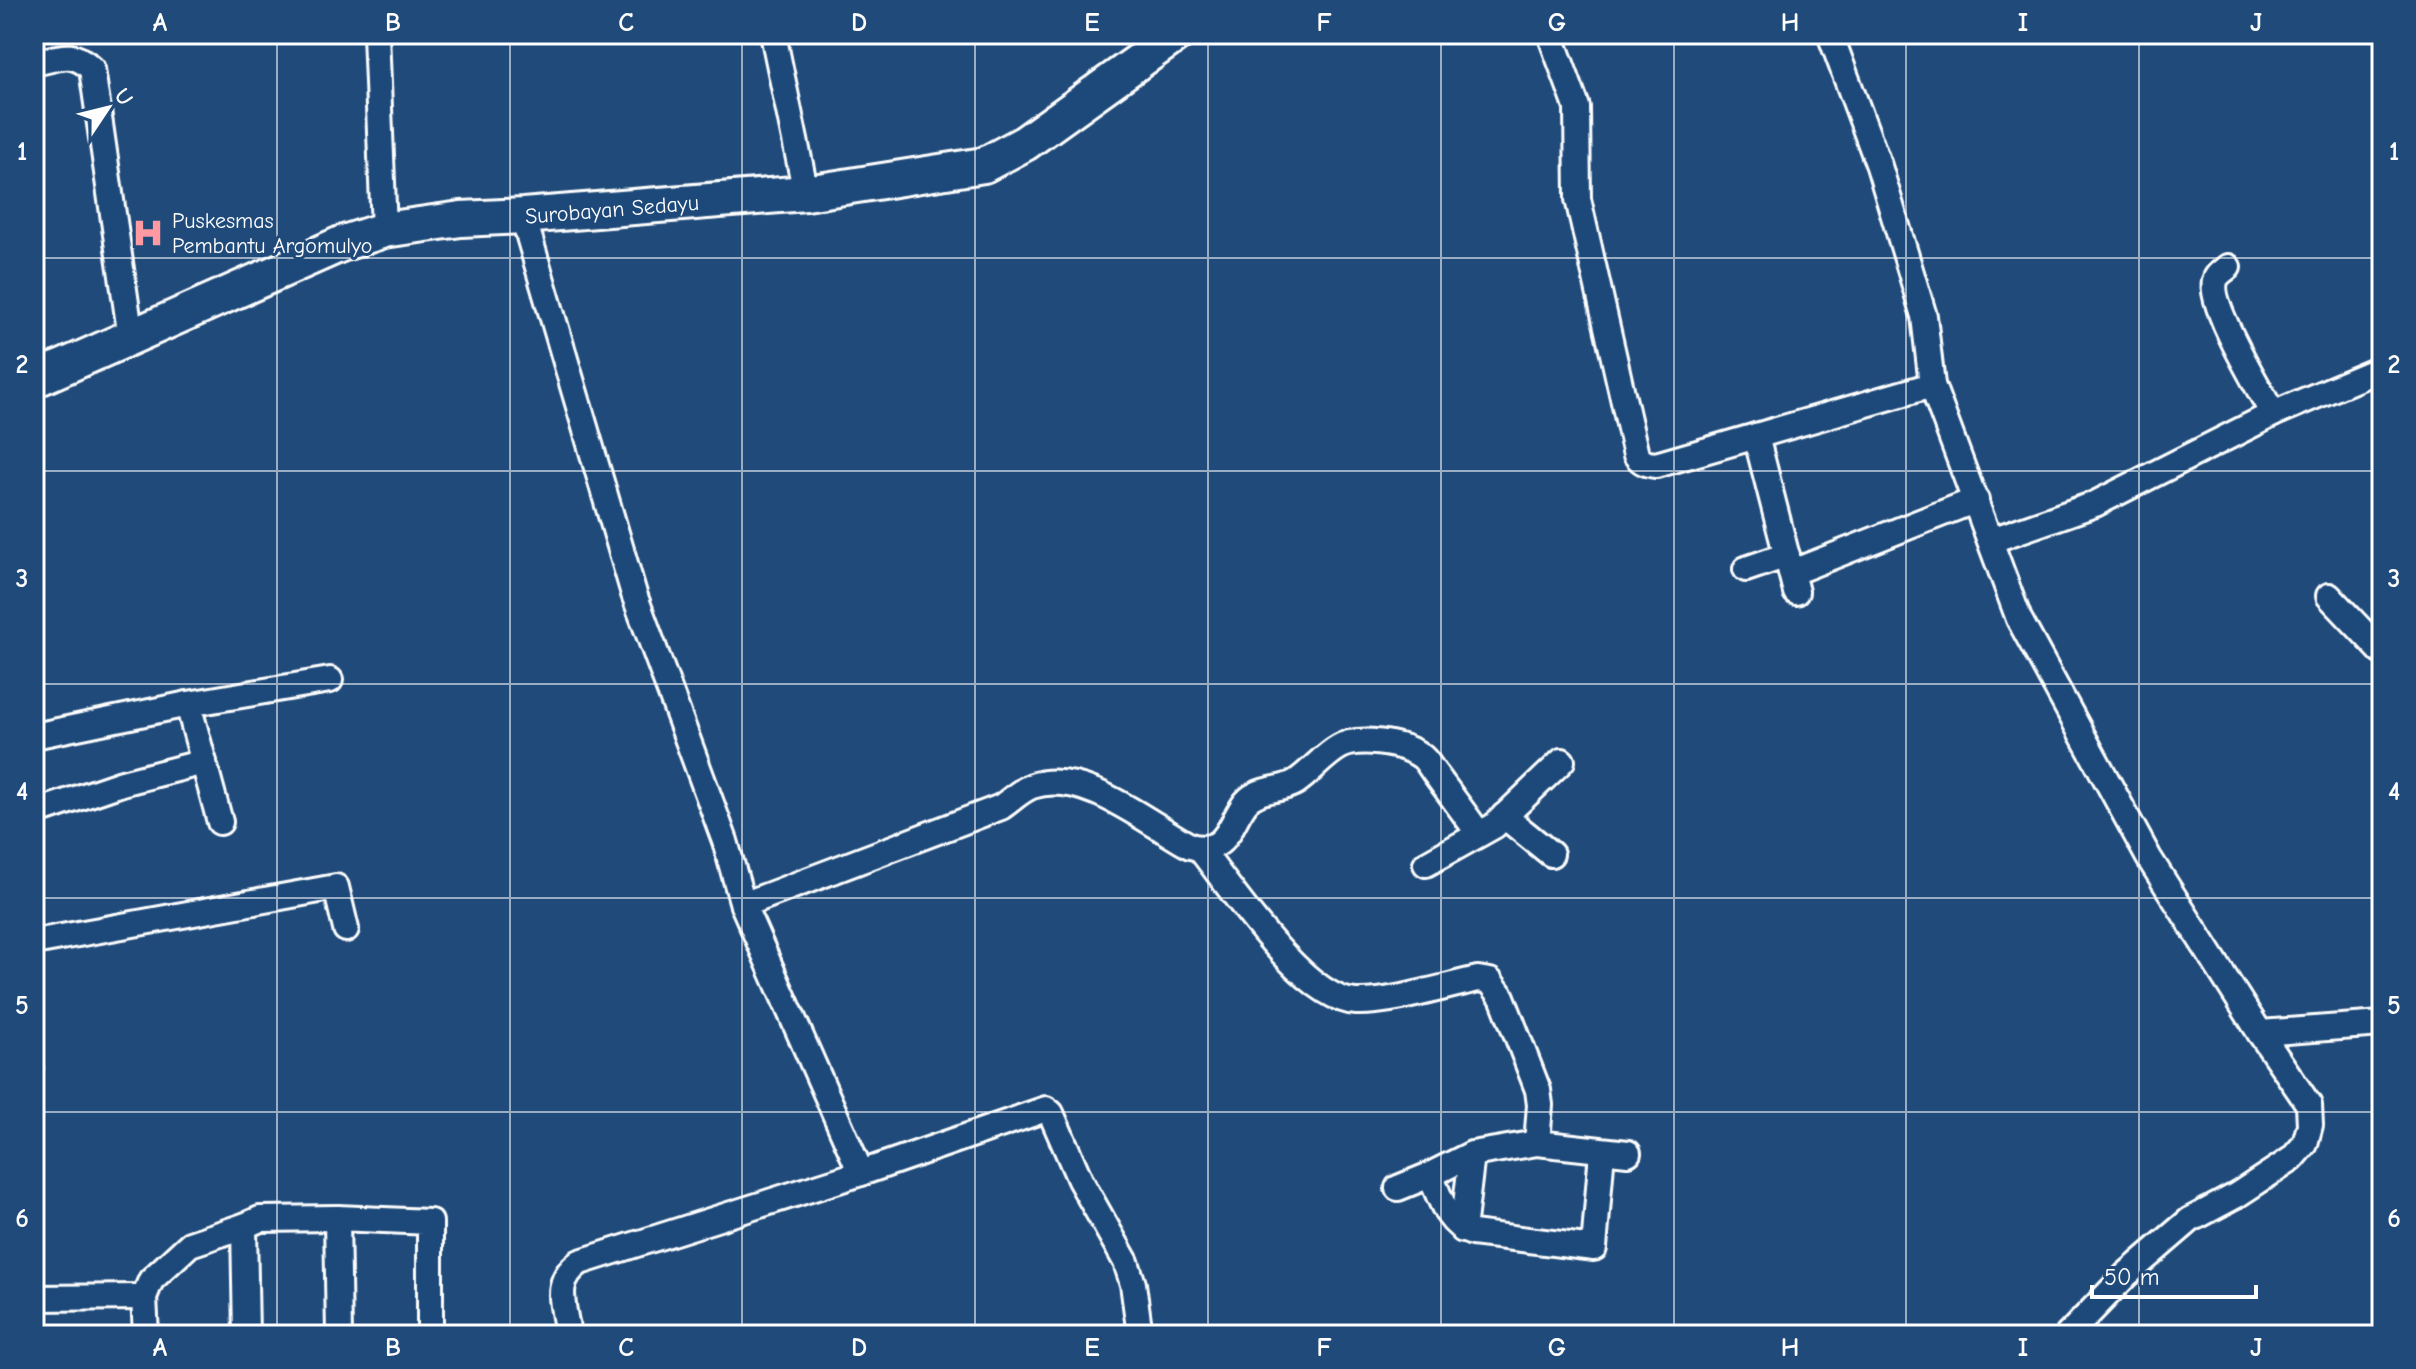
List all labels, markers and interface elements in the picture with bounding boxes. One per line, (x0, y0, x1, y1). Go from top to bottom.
text: A (153, 8, 168, 38)
text: B (385, 8, 401, 38)
text: C (618, 8, 634, 38)
text: D (851, 8, 867, 38)
text: E (1084, 8, 1100, 38)
text: F (1316, 8, 1332, 38)
text: G (1548, 8, 1566, 38)
text: H (1781, 8, 1799, 38)
text: I (2018, 8, 2028, 38)
text: J (2250, 8, 2262, 38)
north arrow (68, 68, 148, 148)
text: U (109, 84, 138, 111)
text: 1 (17, 137, 27, 167)
text: 1 (2389, 137, 2399, 167)
street label: Surobayan Sedayu (524, 190, 700, 230)
place label: Puskesmas Pembantu Argomulyo (172, 208, 372, 259)
hospital icon: Puskesmas Pembantu Argomulyo (131, 216, 165, 250)
text: 2 (16, 350, 28, 380)
text: 2 (2388, 350, 2400, 380)
text: 3 (16, 564, 28, 594)
text: 3 (2388, 564, 2400, 594)
text: 4 (16, 777, 28, 807)
text: 4 (2388, 777, 2400, 807)
text: 5 (15, 991, 29, 1021)
text: 5 (2387, 991, 2401, 1021)
text: 6 (15, 1204, 29, 1234)
text: 6 (2387, 1204, 2401, 1234)
scale bar (2092, 1249, 2256, 1299)
text: 50 m (2104, 1263, 2160, 1291)
text: A (153, 1333, 168, 1363)
text: B (385, 1333, 401, 1363)
text: C (618, 1333, 634, 1363)
text: D (851, 1333, 867, 1363)
text: E (1084, 1333, 1100, 1363)
text: F (1316, 1333, 1332, 1363)
text: G (1548, 1333, 1566, 1363)
text: H (1781, 1333, 1799, 1363)
text: I (2018, 1333, 2028, 1363)
text: J (2250, 1333, 2262, 1363)

